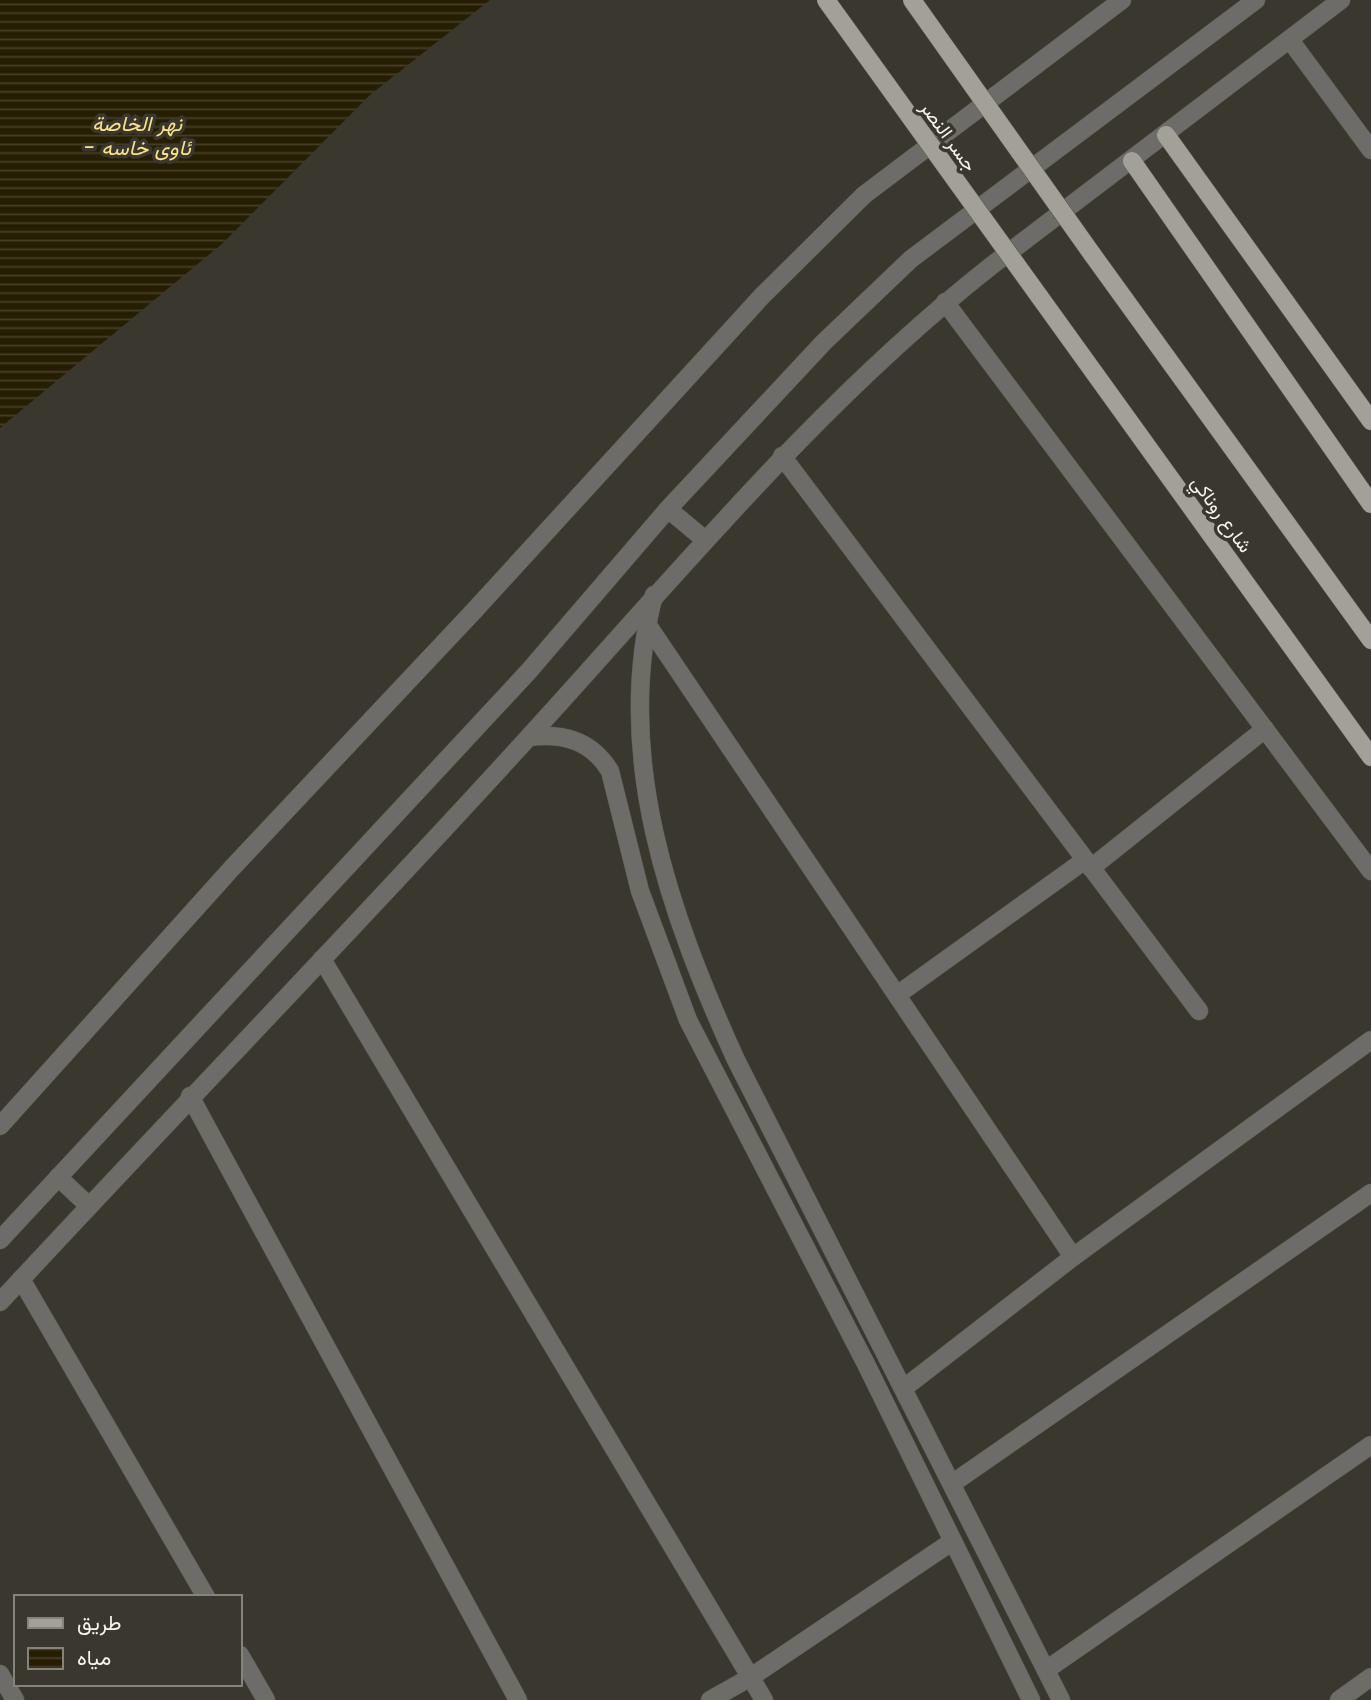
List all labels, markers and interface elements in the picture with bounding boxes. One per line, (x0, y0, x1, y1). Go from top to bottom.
street label: جسر النصر (913, 95, 983, 177)
water label: نهر الخاصة - ئاوی خاسە (83, 109, 192, 162)
street label: شارع روناكي (1183, 470, 1259, 559)
legend (14, 1595, 242, 1686)
text: طريق (77, 1608, 122, 1637)
text: مياه (77, 1643, 111, 1672)

